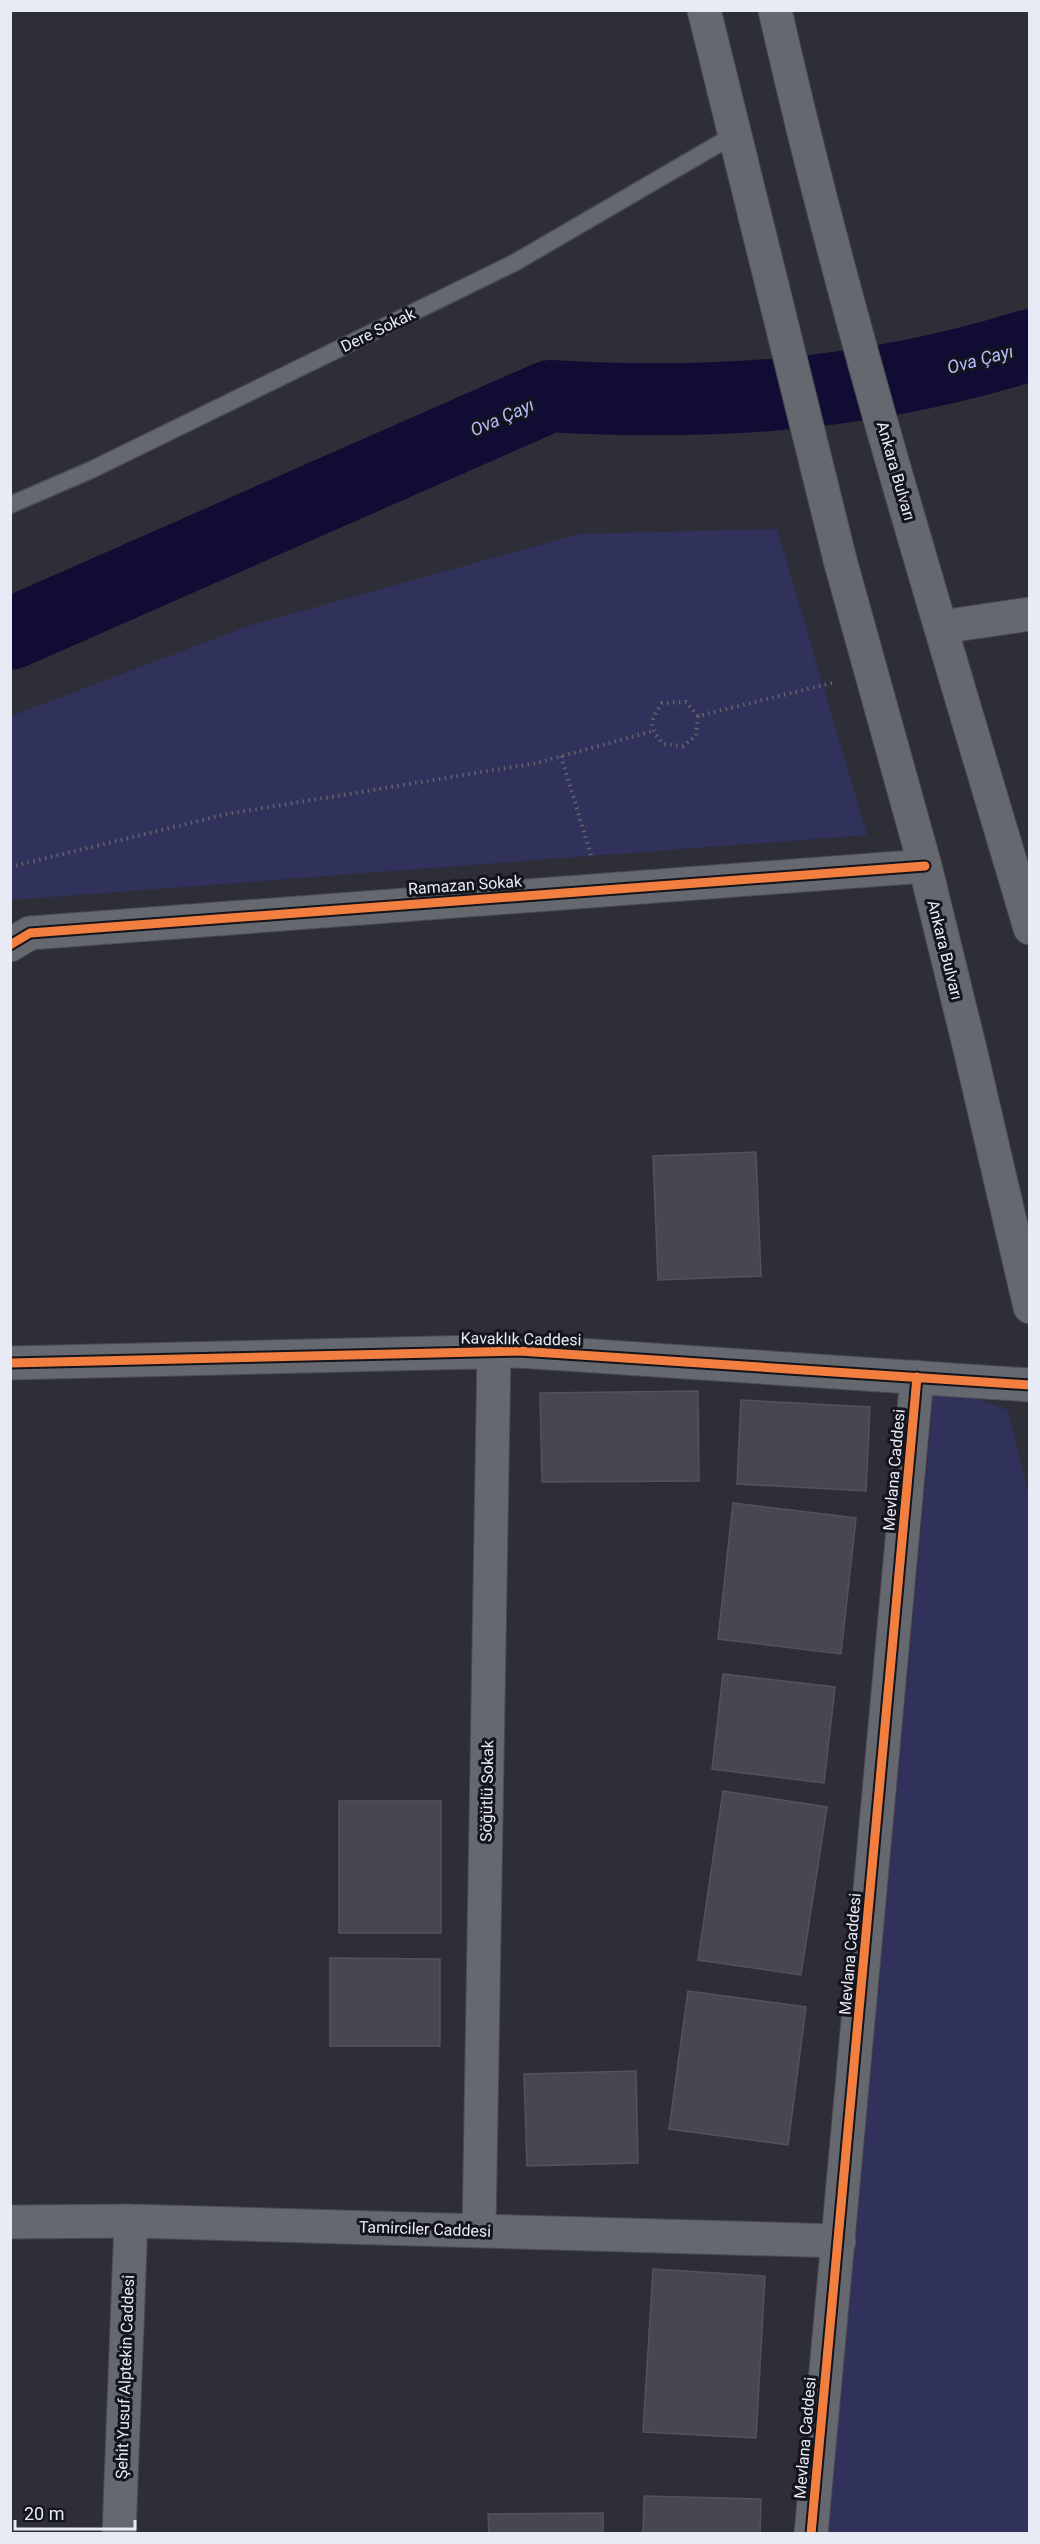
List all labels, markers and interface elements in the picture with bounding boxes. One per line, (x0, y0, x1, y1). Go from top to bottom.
street label: Dere Sokak (338, 303, 419, 356)
water label: Ova Çayı (945, 340, 1015, 378)
water label: Ova Çayı (467, 394, 537, 440)
street label: Ankara Bulvarı (873, 419, 919, 523)
street label: Ramazan Sokak (407, 871, 524, 898)
street label: Ankara Bulvarı (923, 898, 967, 1002)
street label: Kavaklık Caddesi (460, 1328, 582, 1350)
street label: Mevlana Caddesi (879, 1408, 909, 1532)
street label: Söğütlü Sokak (477, 1739, 497, 1842)
street label: Mevlana Caddesi (835, 1892, 865, 2016)
street label: Tamirciler Caddesi (359, 2217, 491, 2241)
street label: Şehit Yusuf Alptekin Caddesi (112, 2275, 138, 2479)
street label: Mevlana Caddesi (790, 2376, 820, 2500)
scale bar (15, 2493, 135, 2531)
text: 20 m (24, 2503, 64, 2524)

